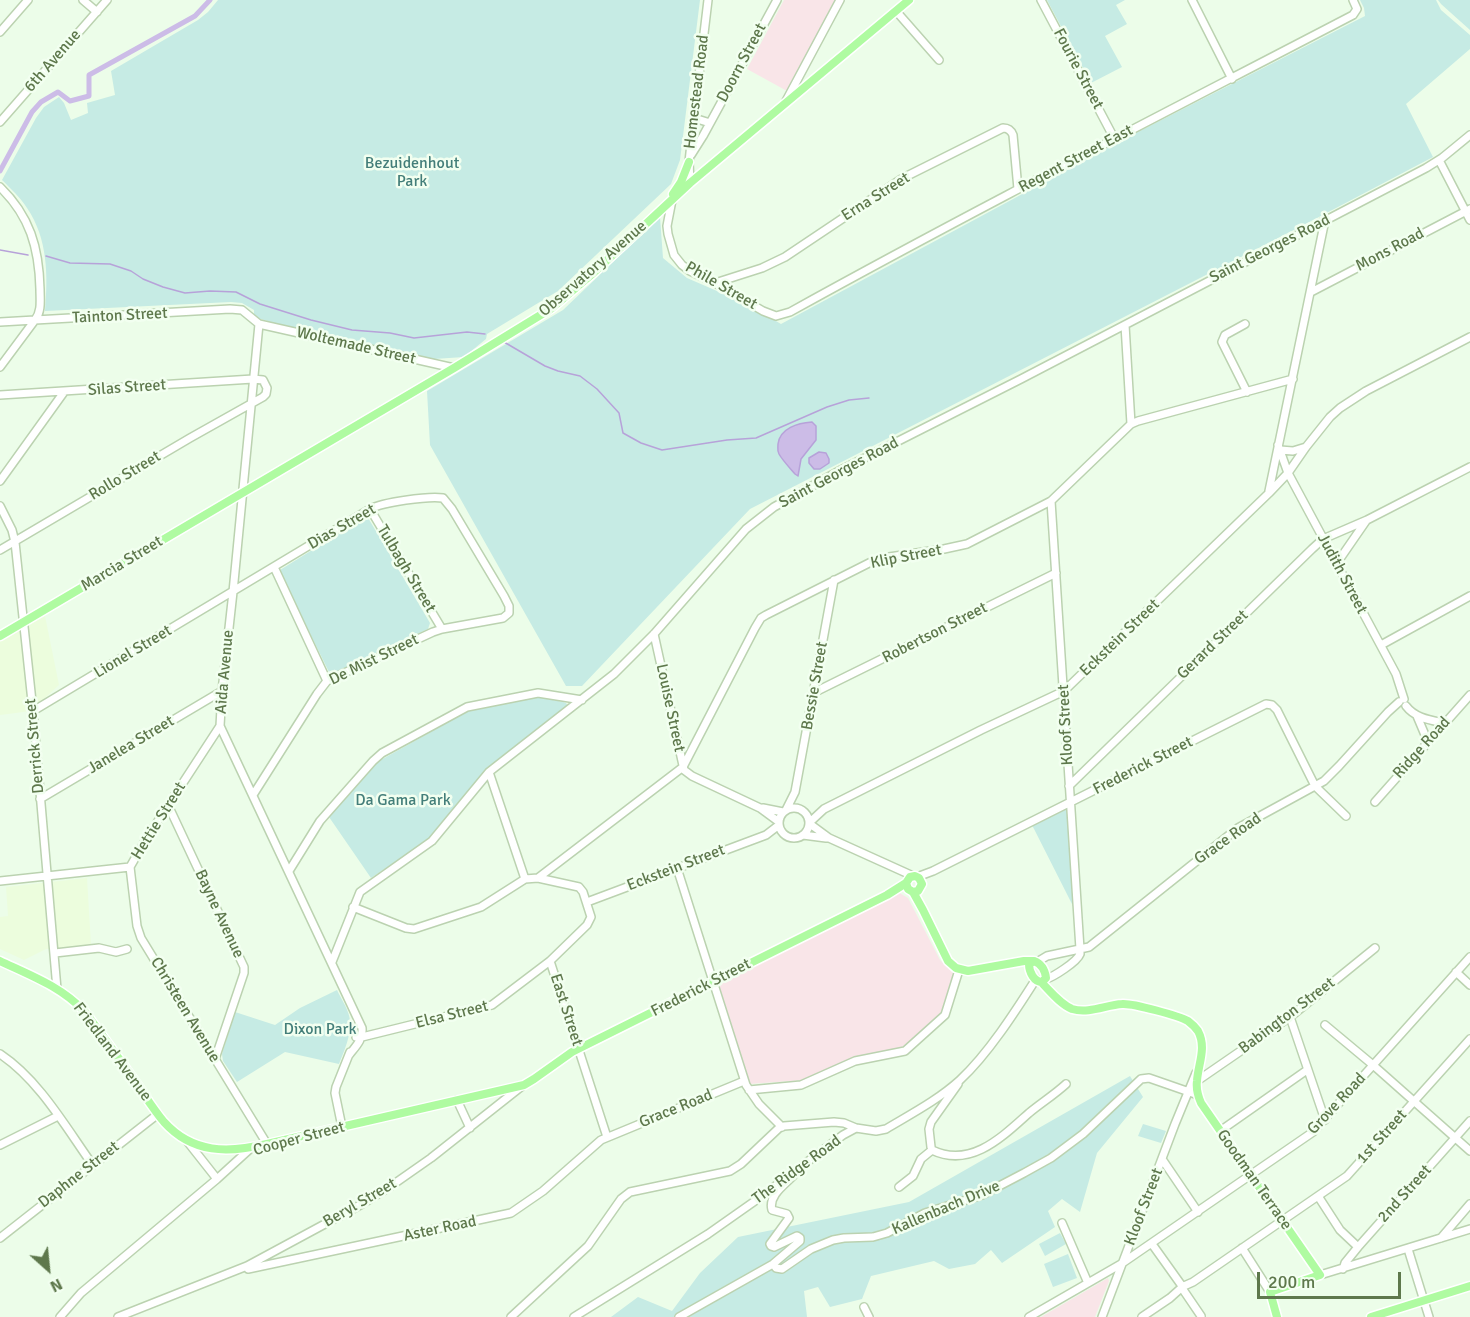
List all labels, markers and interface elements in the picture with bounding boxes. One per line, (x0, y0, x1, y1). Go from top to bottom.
street label: Doorn Street (713, 20, 771, 106)
street label: Fourie Street (1049, 25, 1107, 113)
street label: 6th Avenue (21, 26, 85, 96)
street label: Homestead Road (680, 34, 714, 150)
street label: Regent Street East (1016, 121, 1136, 197)
park label: Bezuidenhout Park (365, 154, 459, 192)
street label: Erna Street (838, 168, 914, 226)
street label: Saint Georges Road (1206, 210, 1334, 288)
street label: Observatory Avenue (535, 217, 651, 321)
street label: Mons Road (1353, 224, 1427, 276)
street label: Phile Street (682, 258, 760, 314)
street label: Tainton Street (72, 304, 168, 328)
street label: Woltemade Street (295, 323, 417, 369)
street label: Silas Street (87, 376, 167, 400)
street label: Saint Georges Road (776, 433, 902, 513)
street label: Rollo Street (86, 447, 164, 505)
street label: Dias Street (305, 500, 379, 554)
street label: Tulbagh Street (372, 522, 440, 616)
street label: Judith Street (1313, 531, 1371, 617)
street label: Marcia Street (78, 532, 166, 596)
street label: Klip Street (869, 541, 943, 573)
street label: Eckstein Street (1076, 595, 1164, 681)
street label: Robertson Street (879, 598, 991, 668)
street label: Gerard Street (1173, 606, 1253, 684)
street label: Lionel Street (91, 621, 175, 683)
street label: Aida Avenue (212, 629, 238, 715)
street label: De Mist Street (326, 630, 422, 690)
street label: Bessie Street (798, 640, 832, 732)
street label: Louise Street (651, 662, 689, 754)
street label: Kloof Street (1054, 684, 1078, 766)
street label: Derrick Street (21, 698, 49, 794)
street label: Janelea Street (84, 712, 178, 778)
street label: Ridge Road (1389, 713, 1455, 783)
street label: Frederick Street (1090, 733, 1196, 799)
street label: Hettie Street (128, 779, 190, 863)
park label: Da Gama Park (355, 791, 451, 811)
street label: Grace Road (1191, 809, 1265, 869)
street label: Eckstein Street (624, 841, 728, 895)
street label: Bayne Avenue (190, 867, 248, 961)
street label: Christeen Avenue (146, 954, 224, 1066)
street label: Frederick Street (648, 955, 754, 1021)
street label: East Street (545, 971, 587, 1049)
street label: Babington Street (1235, 974, 1339, 1058)
street label: Elsa Street (414, 997, 490, 1033)
street label: Friedland Avenue (69, 999, 155, 1105)
park label: Dixon Park (284, 1020, 356, 1040)
street label: Grove Road (1304, 1069, 1370, 1139)
street label: Grace Road (637, 1086, 715, 1132)
street label: 1st Street (1353, 1106, 1411, 1168)
street label: Cooper Street (251, 1118, 347, 1160)
street label: Goodman Terrace (1212, 1126, 1296, 1234)
street label: The Ridge Road (749, 1131, 845, 1209)
street label: Daphne Street (35, 1137, 123, 1213)
street label: 2nd Street (1374, 1161, 1436, 1227)
street label: Kloof Street (1120, 1166, 1168, 1248)
street label: Beryl Street (320, 1174, 400, 1232)
street label: Kallenbach Drive (889, 1177, 1003, 1239)
street label: Aster Road (402, 1212, 478, 1246)
north arrow (18, 1239, 78, 1299)
scale bar (1260, 1260, 1404, 1298)
text: 200 m (1268, 1271, 1315, 1293)
text: N (47, 1274, 66, 1296)

